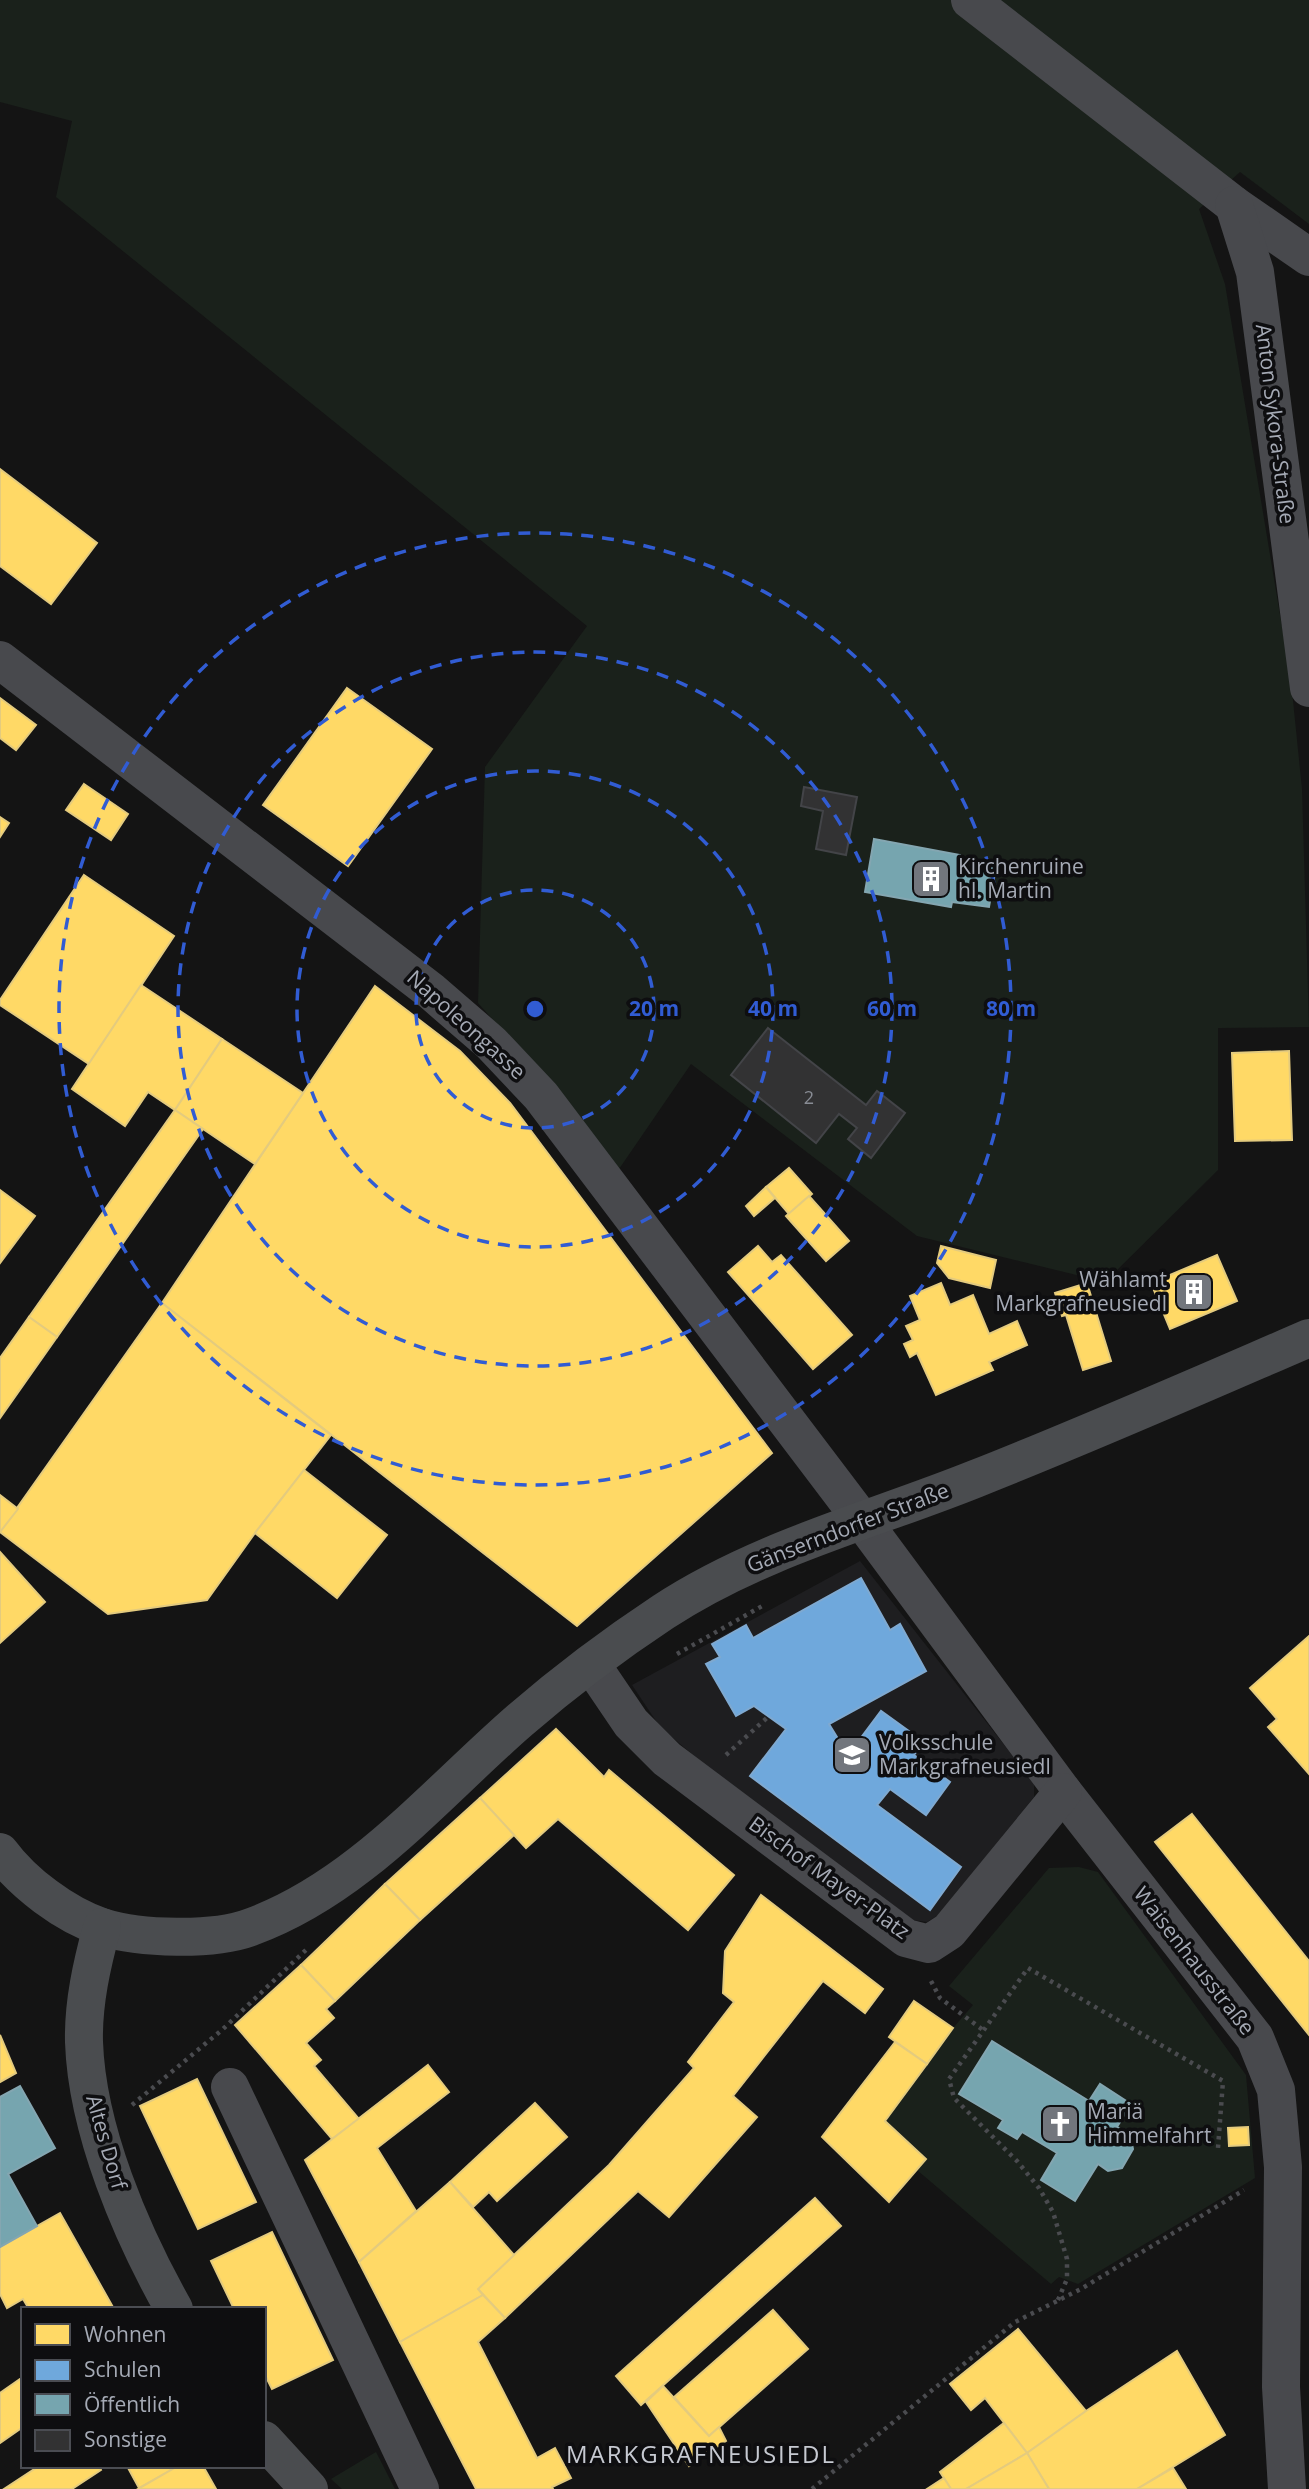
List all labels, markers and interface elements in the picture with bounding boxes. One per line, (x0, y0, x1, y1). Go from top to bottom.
street label: Anton Sykora-Straße (1250, 322, 1302, 526)
place label: Kirchenruine hl. Martin (958, 852, 1084, 904)
building icon: Kirchenruine hl. Martin (910, 858, 952, 900)
street label: Napoleongasse (401, 964, 532, 1085)
text: 20 m (629, 994, 679, 1022)
text: 40 m (748, 994, 798, 1022)
text: 60 m (867, 994, 917, 1022)
text: 80 m (986, 994, 1036, 1022)
centre of rings (523, 997, 547, 1021)
house number: 2 (804, 1085, 814, 1109)
place label: Wählamt Markgrafneusiedl (995, 1265, 1167, 1317)
building icon: Wählamt Markgrafneusiedl (1173, 1271, 1215, 1313)
street label: Gänserndorfer Straße (743, 1476, 953, 1579)
place label: Volksschule Markgrafneusiedl (879, 1728, 1051, 1780)
school or university icon: Volksschule Markgrafneusiedl (831, 1734, 873, 1776)
street label: Bischof Mayer-Platz (744, 1809, 916, 1945)
street label: Waisenhausstraße (1128, 1880, 1262, 2040)
street label: Altes Dorf (80, 2091, 134, 2194)
place label: Mariä Himmelfahrt (1087, 2097, 1211, 2149)
church icon: Mariä Himmelfahrt (1039, 2103, 1081, 2145)
legend (21, 2307, 266, 2468)
text: Wohnen (84, 2320, 166, 2348)
text: Schulen (84, 2355, 161, 2383)
text: Öffentlich (84, 2390, 180, 2418)
text: Sonstige (84, 2425, 167, 2453)
district label: MARKGRAFNEUSIEDL (566, 2437, 836, 2470)

